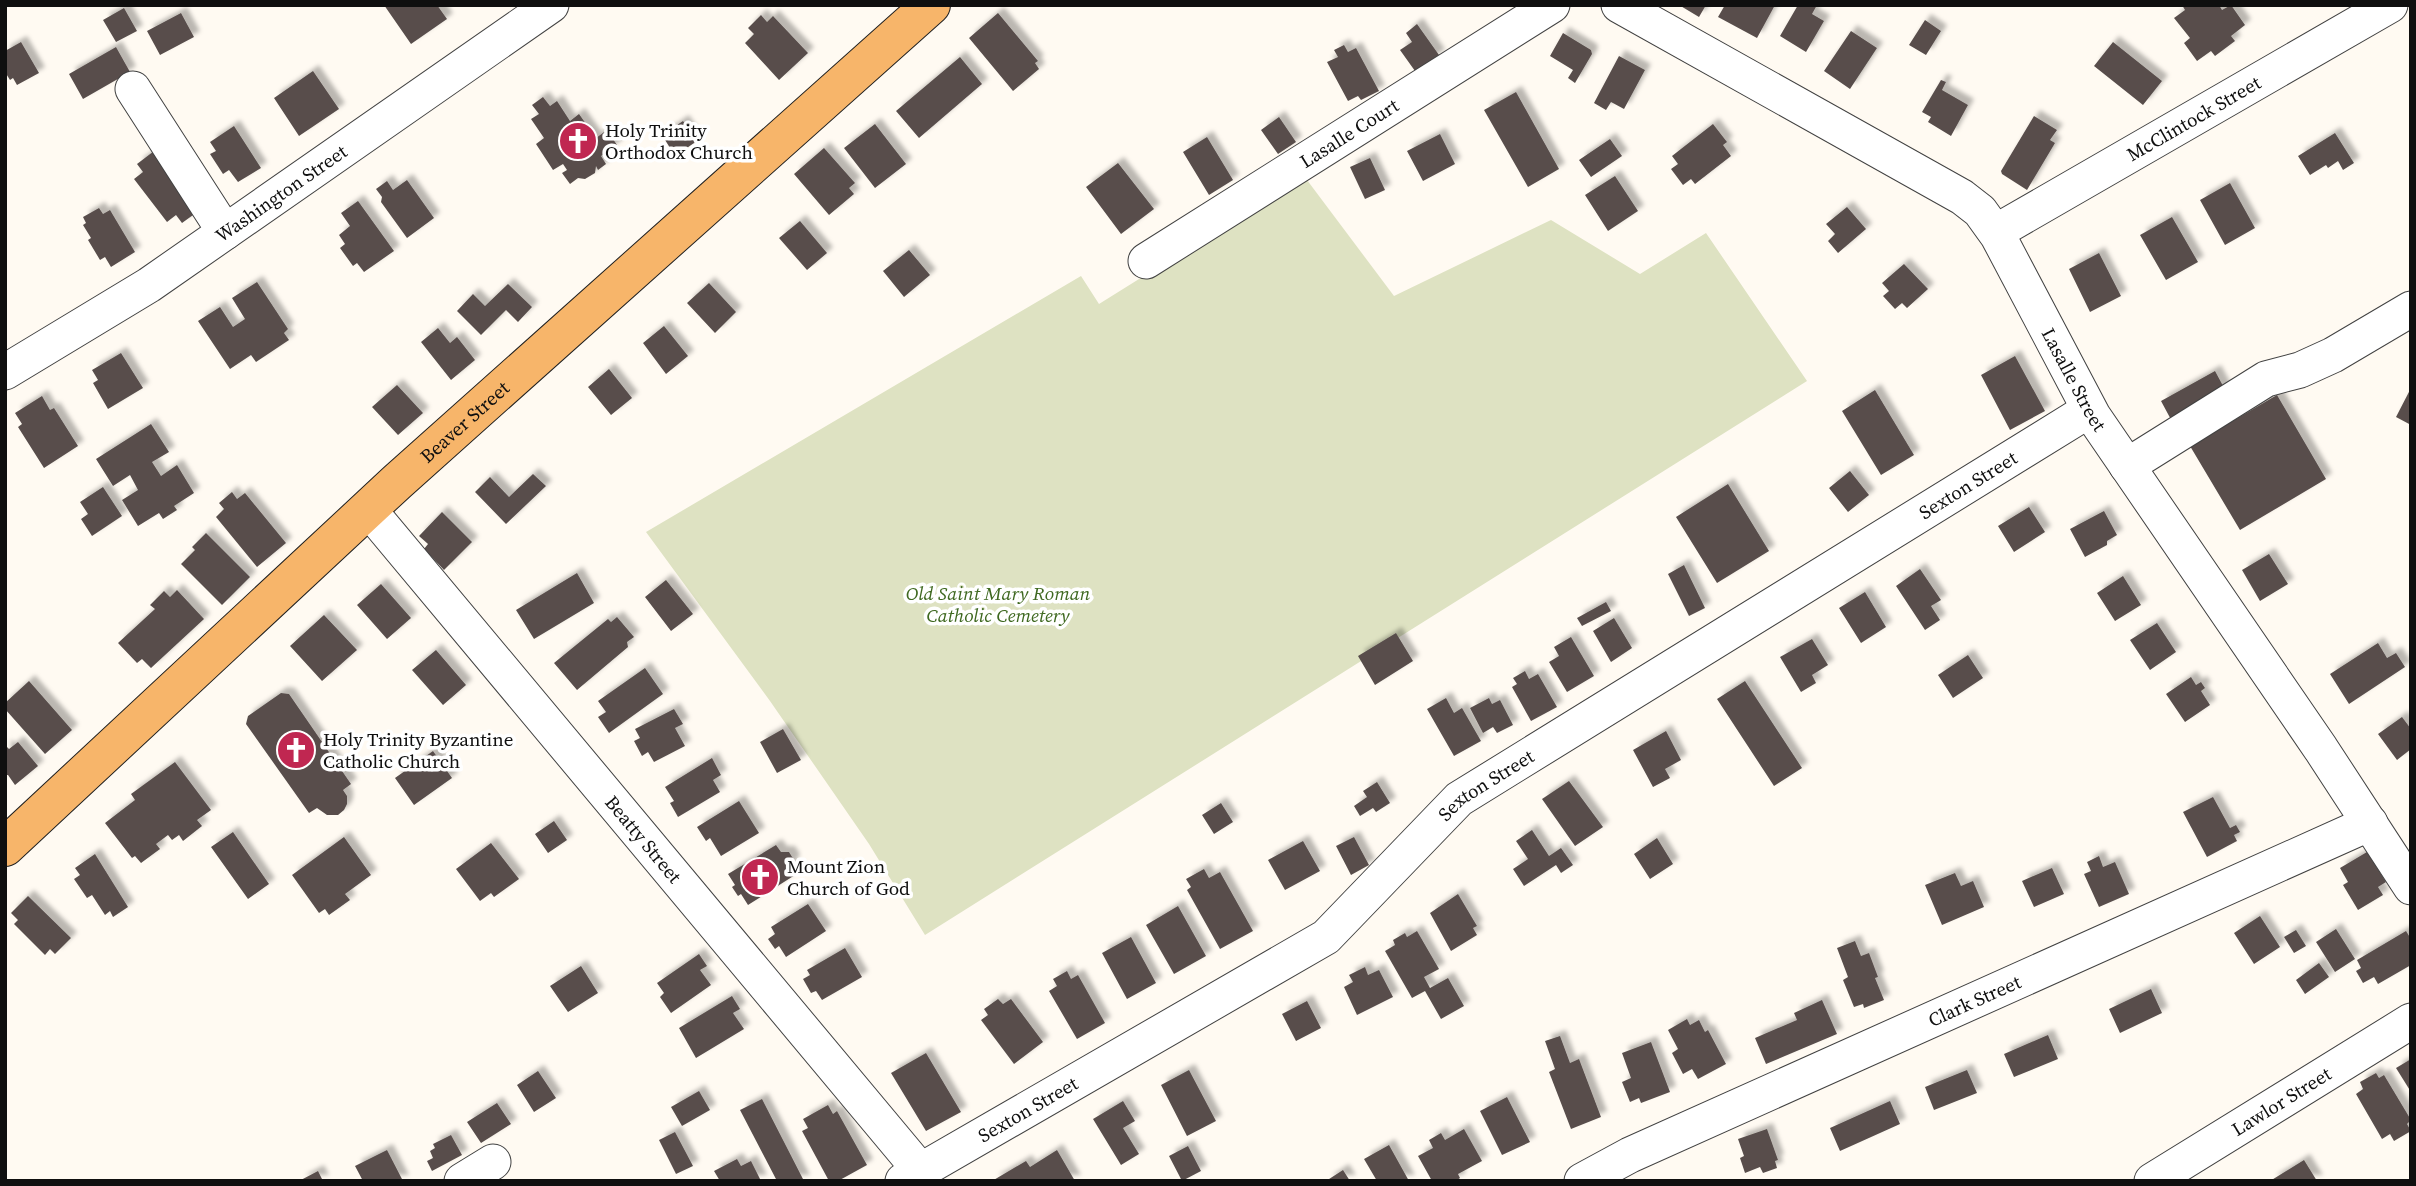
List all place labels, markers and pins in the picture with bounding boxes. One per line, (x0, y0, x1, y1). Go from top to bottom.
place label: Holy Trinity Orthodox Church (605, 117, 753, 165)
church icon: Holy Trinity Orthodox Church (557, 120, 599, 162)
place label: Holy Trinity Byzantine Catholic Church (323, 726, 513, 774)
church icon: Holy Trinity Byzantine Catholic Church (275, 729, 317, 771)
place label: Mount Zion Church of God (787, 853, 910, 901)
church icon: Mount Zion Church of God (739, 856, 781, 898)

